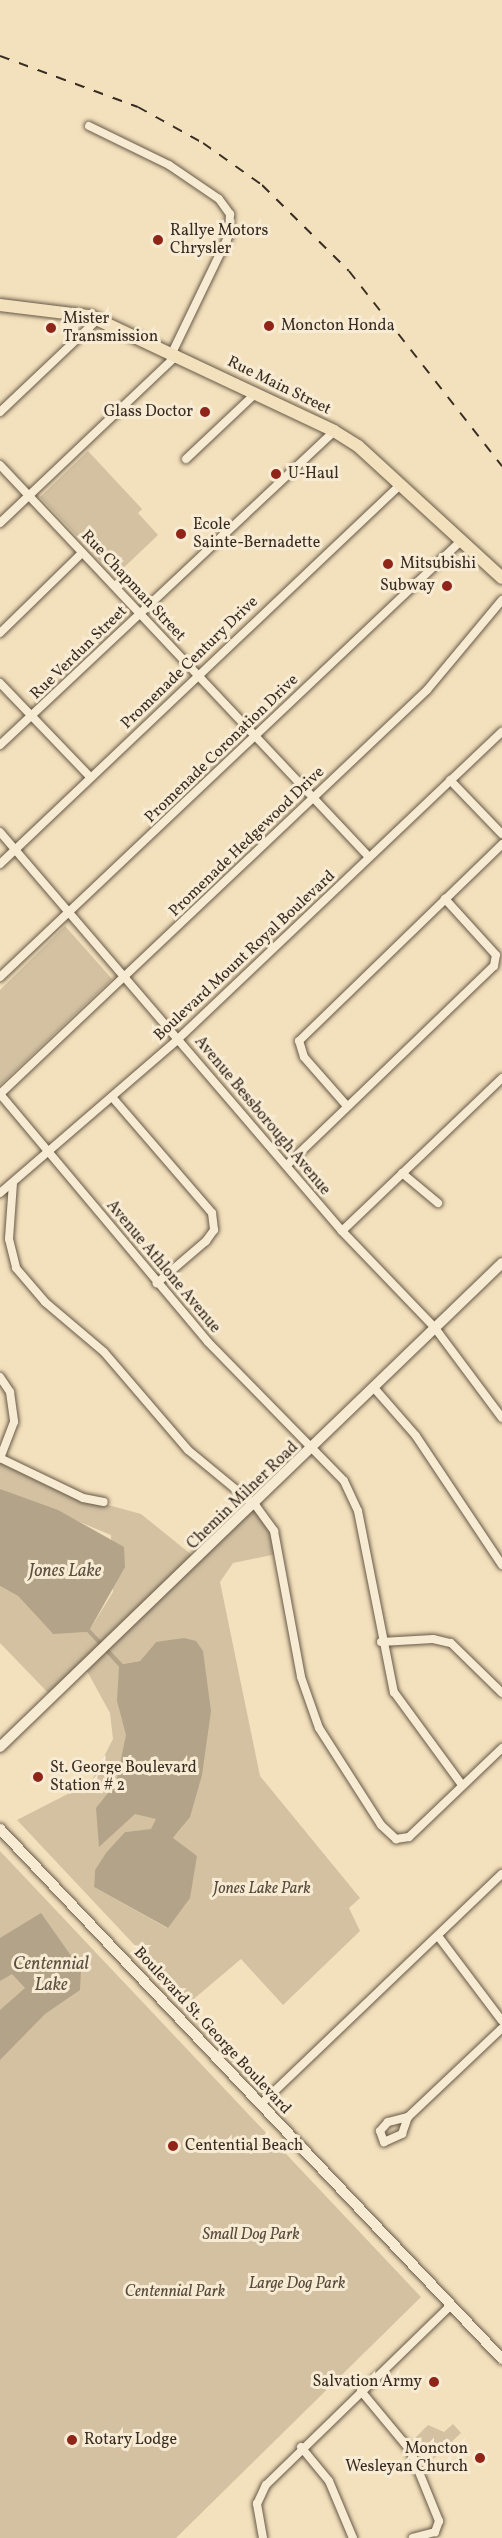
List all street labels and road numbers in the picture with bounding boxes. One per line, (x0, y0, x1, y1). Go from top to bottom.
street label: Rue Main Street (224, 353, 334, 419)
street label: Rue Chapman Street (77, 527, 189, 645)
street label: Promenade Century Drive (117, 592, 263, 734)
street label: Rue Verdun Street (27, 602, 131, 704)
street label: Promenade Coronation Drive (141, 671, 303, 827)
street label: Promenade Hedgewood Drive (165, 763, 329, 921)
street label: Boulevard Mount Royal Boulevard (150, 867, 340, 1045)
street label: Avenue Bessborough Avenue (190, 1033, 334, 1199)
street label: Avenue Athlone Avenue (102, 1197, 224, 1337)
street label: Chemin Milner Road (183, 1438, 303, 1554)
street label: Boulevard St. George Boulevard (129, 1943, 295, 2119)

